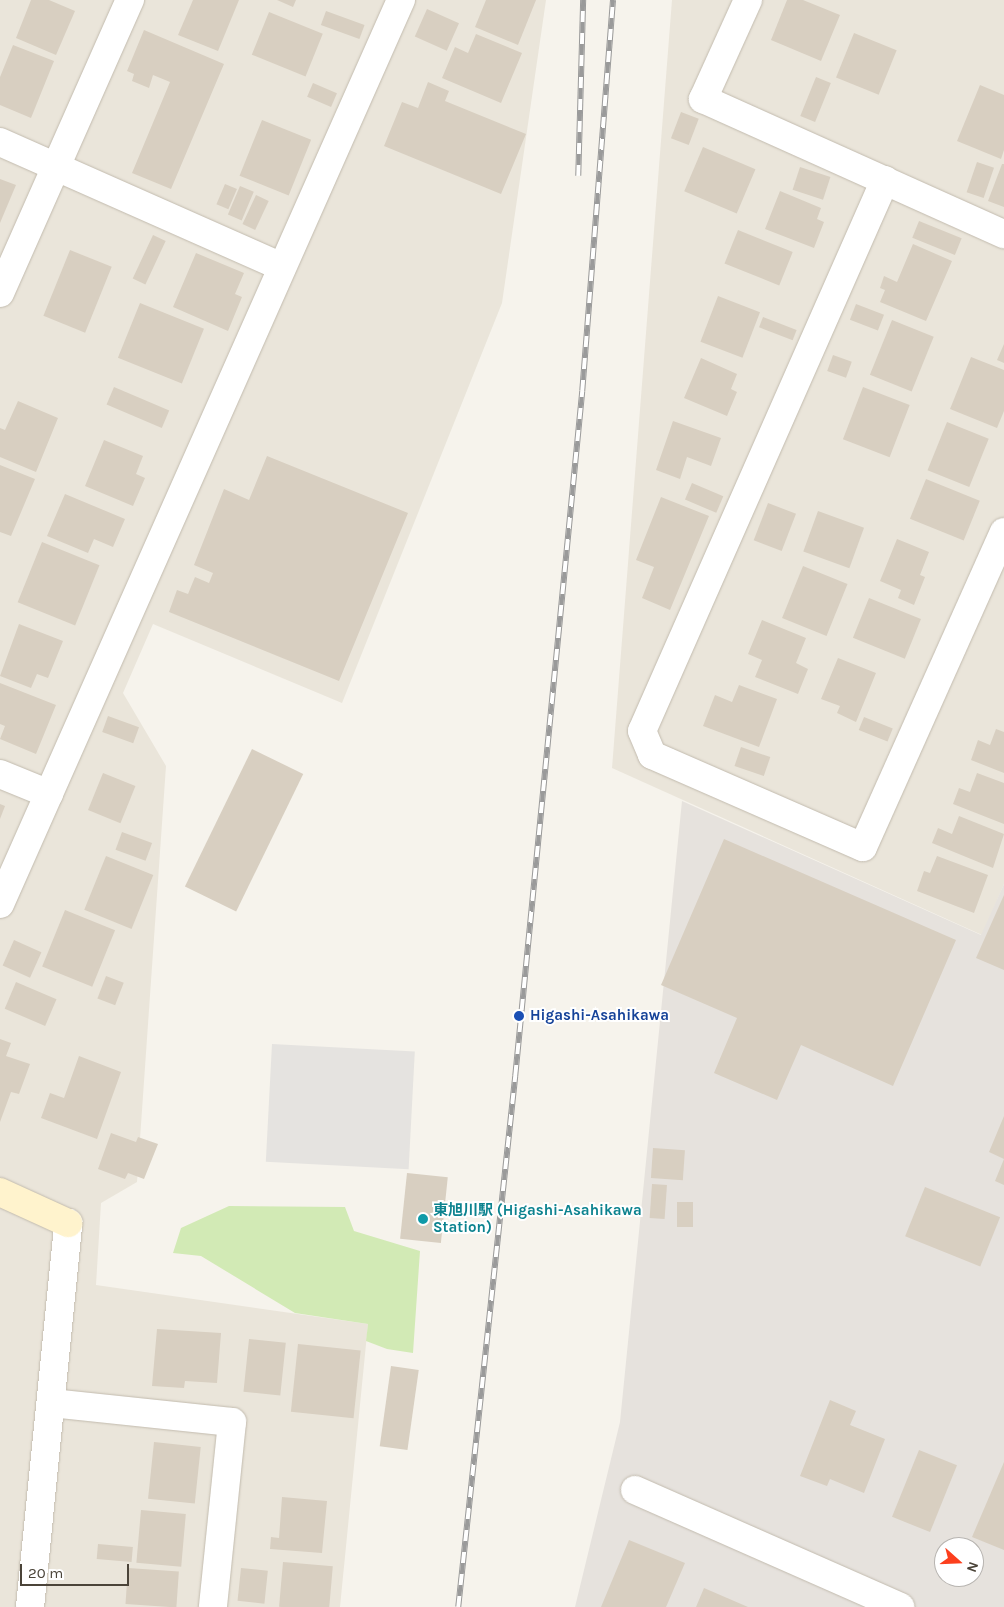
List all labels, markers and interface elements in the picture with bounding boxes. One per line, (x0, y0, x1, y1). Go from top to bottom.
place label: Higashi-Asahikawa (530, 1007, 669, 1025)
marker: Higashi-Asahikawa (512, 1009, 526, 1023)
place label: 東旭川駅 (Higashi-Asahikawa Station) (433, 1201, 642, 1236)
marker: 東旭川駅 (Higashi-Asahikawa Station) (417, 1213, 429, 1225)
north arrow (934, 1537, 984, 1587)
scale bar (22, 1554, 131, 1586)
text: N (963, 1559, 982, 1575)
text: 20 m (28, 1564, 63, 1582)

